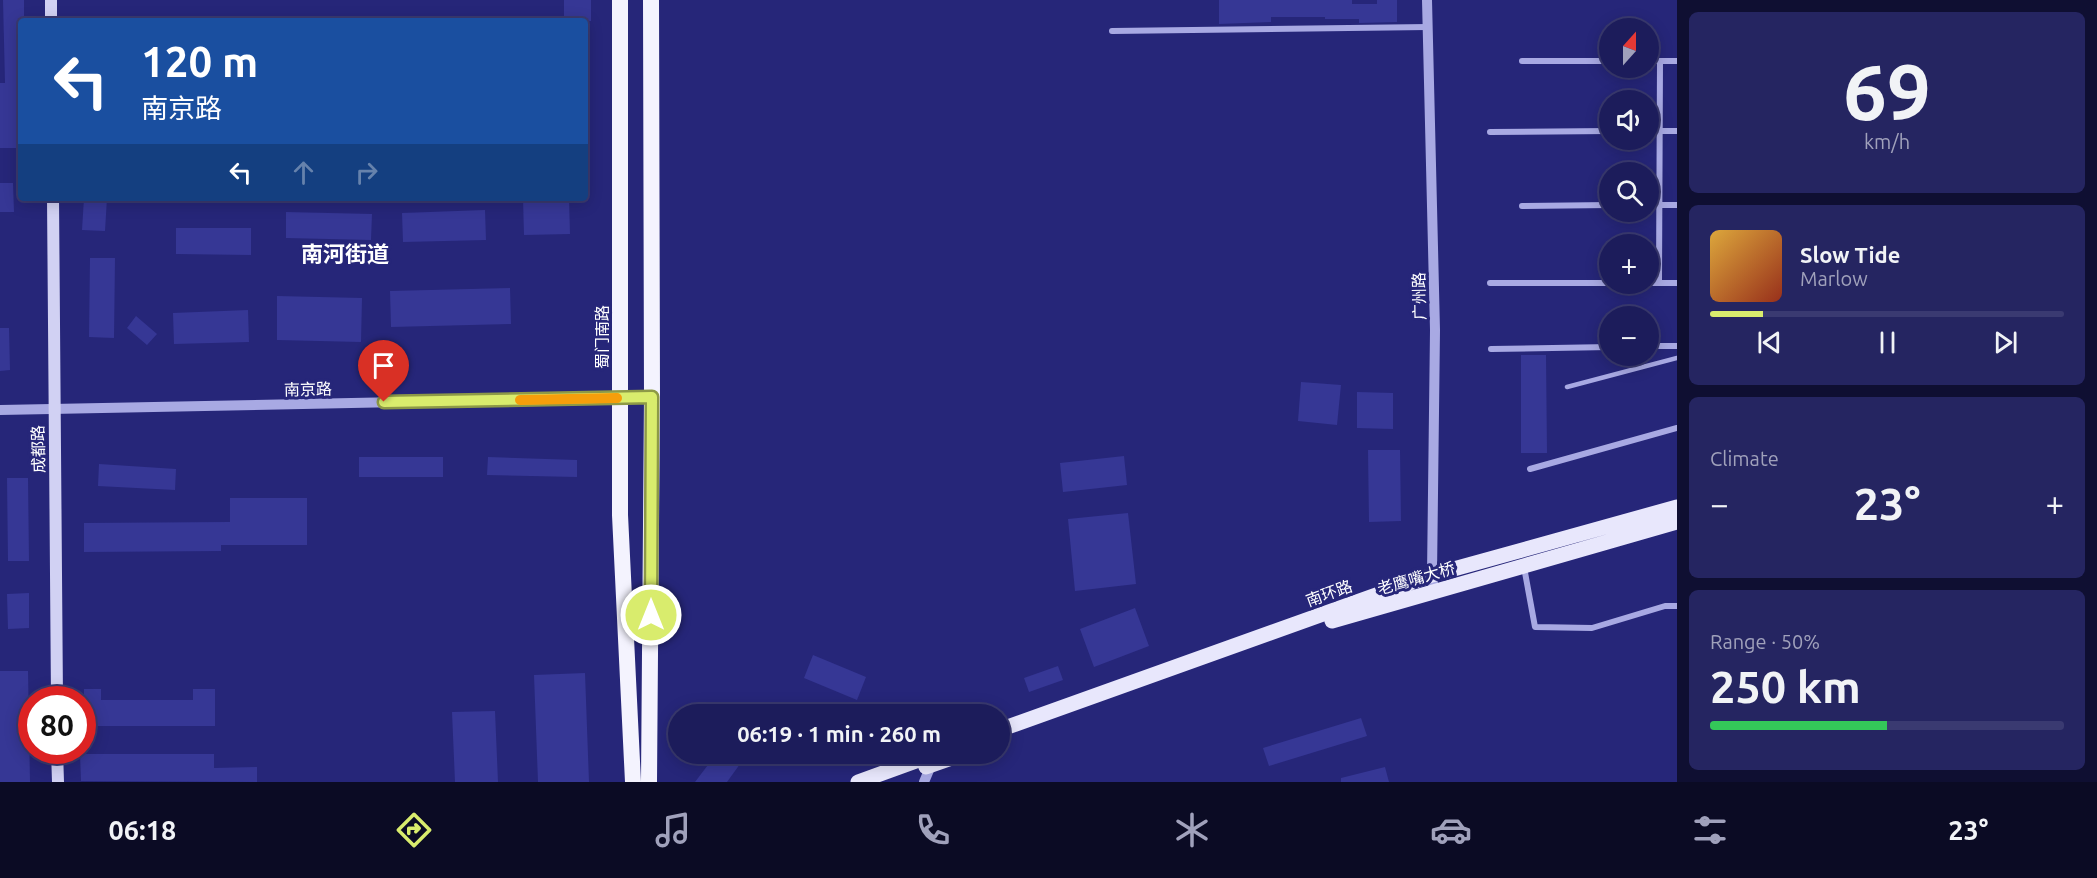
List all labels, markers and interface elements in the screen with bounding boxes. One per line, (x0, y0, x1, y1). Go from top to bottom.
north arrow (1599, 18, 1659, 78)
map controls (1599, 18, 1659, 366)
text: 120 m (141, 38, 258, 85)
icon: left (42, 42, 120, 120)
text: 69 (1843, 47, 1931, 135)
button: sound (1599, 90, 1659, 150)
text: 南京路 (141, 93, 222, 123)
text: km/h (1864, 130, 1910, 153)
icon: left (224, 156, 257, 189)
icon: ahead (287, 156, 320, 189)
icon: right (350, 156, 383, 189)
button: search (1599, 162, 1659, 222)
button: + (1599, 234, 1659, 294)
district label: 南河街道 (301, 241, 389, 266)
text: Slow Tide (1800, 242, 1900, 267)
text: Marlow (1800, 267, 1868, 290)
street label: 广州路 (1410, 272, 1428, 320)
street label: 蜀门南路 (593, 305, 611, 369)
button: − (1599, 306, 1659, 366)
icon: previous (1753, 326, 1786, 359)
icon: pause (1871, 326, 1904, 359)
icon: next (1989, 326, 2022, 359)
pin (358, 340, 409, 402)
icon: arrive (367, 349, 400, 382)
street label: 南京路 (284, 380, 332, 398)
street label: 成都路 (29, 425, 47, 473)
text: Climate (1710, 447, 1779, 470)
text: 23° (1854, 478, 1920, 529)
text: − (1710, 485, 1729, 522)
text: + (2045, 485, 2064, 522)
street label: 老鹰嘴大桥 (1375, 558, 1457, 598)
street label: 南环路 (1303, 576, 1355, 610)
position arrow (619, 583, 683, 647)
text: Range · 50% (1710, 630, 1820, 653)
text: 250 km (1710, 661, 1861, 712)
speed limit sign: 80 (18, 686, 96, 764)
text: 06:19 · 1 min · 260 m (737, 721, 941, 746)
icon: directions (393, 809, 435, 851)
icon: music (652, 809, 694, 851)
icon: phone (912, 809, 954, 851)
icon: climate (1171, 809, 1213, 851)
icon: car (1430, 809, 1472, 851)
icon: filters (1689, 809, 1731, 851)
text: 06:18 (109, 815, 176, 845)
text: 23° (1948, 815, 1988, 845)

